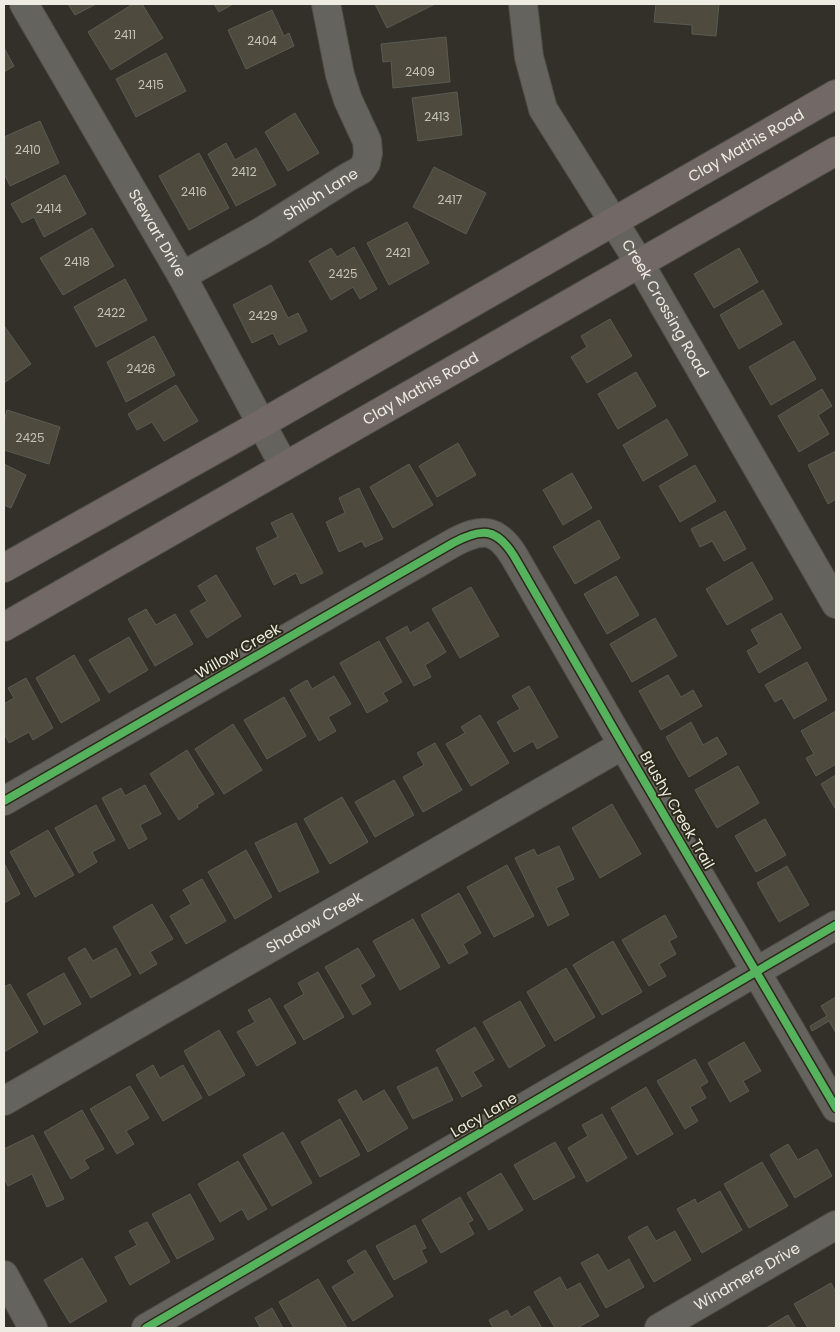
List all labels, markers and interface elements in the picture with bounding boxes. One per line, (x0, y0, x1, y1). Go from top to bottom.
house number: 2411 (114, 26, 136, 43)
house number: 2404 (247, 32, 277, 49)
house number: 2409 (405, 63, 435, 80)
house number: 2415 (138, 76, 164, 93)
street label: Clay Mathis Road (684, 103, 808, 187)
house number: 2413 (424, 108, 450, 125)
house number: 2410 (15, 141, 41, 158)
house number: 2412 (231, 163, 257, 180)
street label: Shiloh Lane (279, 163, 362, 225)
house number: 2416 (181, 183, 207, 200)
street label: Stewart Drive (124, 185, 191, 281)
house number: 2417 (438, 191, 463, 208)
house number: 2414 (36, 200, 62, 217)
street label: Creek Crossing Road (617, 235, 714, 381)
house number: 2421 (385, 244, 411, 261)
house number: 2418 (64, 253, 90, 270)
house number: 2425 (329, 265, 357, 282)
house number: 2422 (97, 304, 125, 321)
house number: 2429 (249, 307, 277, 324)
street label: Clay Mathis Road (358, 347, 482, 430)
house number: 2426 (127, 360, 155, 377)
house number: 2425 (16, 429, 44, 446)
street label: Willow Creek (191, 618, 284, 683)
street label: Brushy Creek Trail (635, 747, 720, 873)
street label: Shadow Creek (262, 886, 366, 958)
street label: Lacy Lane (447, 1087, 521, 1142)
street label: Windmere Drive (690, 1237, 804, 1315)

